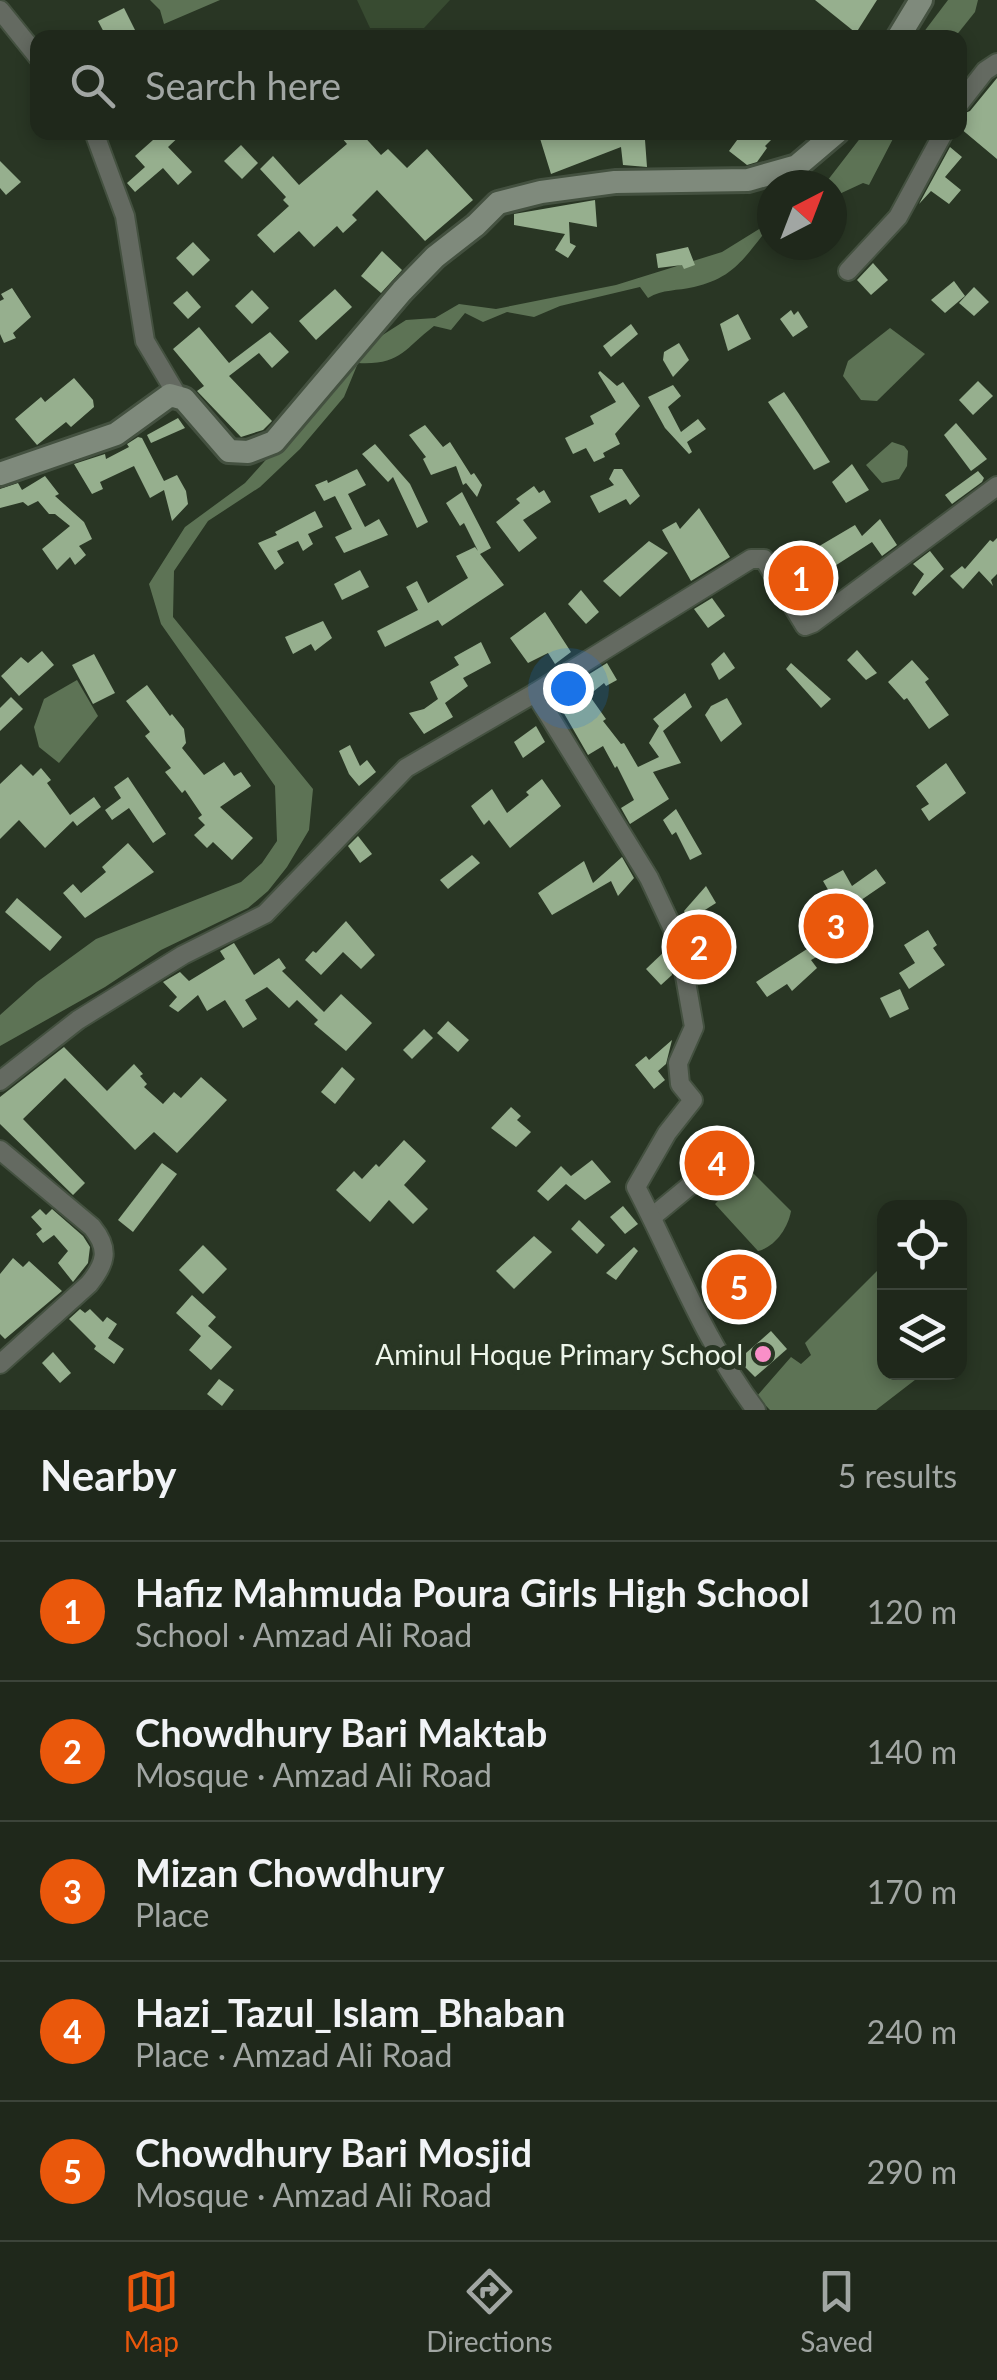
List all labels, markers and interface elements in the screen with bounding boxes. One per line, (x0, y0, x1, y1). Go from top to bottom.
search box (30, 30, 967, 140)
icon: search (65, 58, 120, 113)
text: Search here (145, 62, 341, 108)
north arrow (757, 170, 847, 260)
pin: 1 (768, 540, 834, 616)
your location (543, 663, 594, 714)
pin: 3 (804, 888, 868, 964)
pin: 2 (666, 910, 732, 984)
pin: 4 (684, 1126, 750, 1200)
map controls (877, 1200, 967, 1380)
button: locate (877, 1200, 967, 1290)
pin: 5 (706, 1250, 772, 1324)
button: layers (877, 1290, 967, 1380)
place label: Aminul Hoque Primary School (375, 1337, 743, 1371)
marker: Aminul Hoque Primary School (752, 1343, 774, 1365)
text: Nearby (40, 1450, 177, 1500)
text: 5 results (838, 1456, 957, 1495)
text: Hafiz Mahmuda Poura Girls High School (135, 1569, 810, 1615)
text: 1 (63, 1592, 82, 1631)
text: 120 m (867, 1592, 957, 1631)
text: School · Amzad Ali Road (135, 1615, 472, 1654)
text: Chowdhury Bari Maktab (135, 1709, 547, 1755)
text: 2 (63, 1732, 82, 1771)
text: 140 m (867, 1732, 957, 1771)
text: Mosque · Amzad Ali Road (135, 1755, 492, 1794)
text: Mizan Chowdhury (135, 1849, 445, 1895)
text: 3 (63, 1872, 82, 1911)
text: 170 m (867, 1872, 957, 1911)
text: Place (135, 1895, 209, 1934)
text: Hazi_Tazul_Islam_Bhaban (135, 1989, 565, 2035)
text: 4 (63, 2012, 82, 2051)
text: 240 m (867, 2012, 957, 2051)
text: Place · Amzad Ali Road (135, 2035, 452, 2074)
text: Chowdhury Bari Mosjid (135, 2129, 532, 2175)
text: 5 (63, 2152, 82, 2191)
text: 290 m (867, 2152, 957, 2191)
text: Mosque · Amzad Ali Road (135, 2175, 492, 2214)
tab: Map (124, 2264, 179, 2358)
tab: Directions (426, 2264, 553, 2358)
tab: Saved (800, 2264, 873, 2358)

